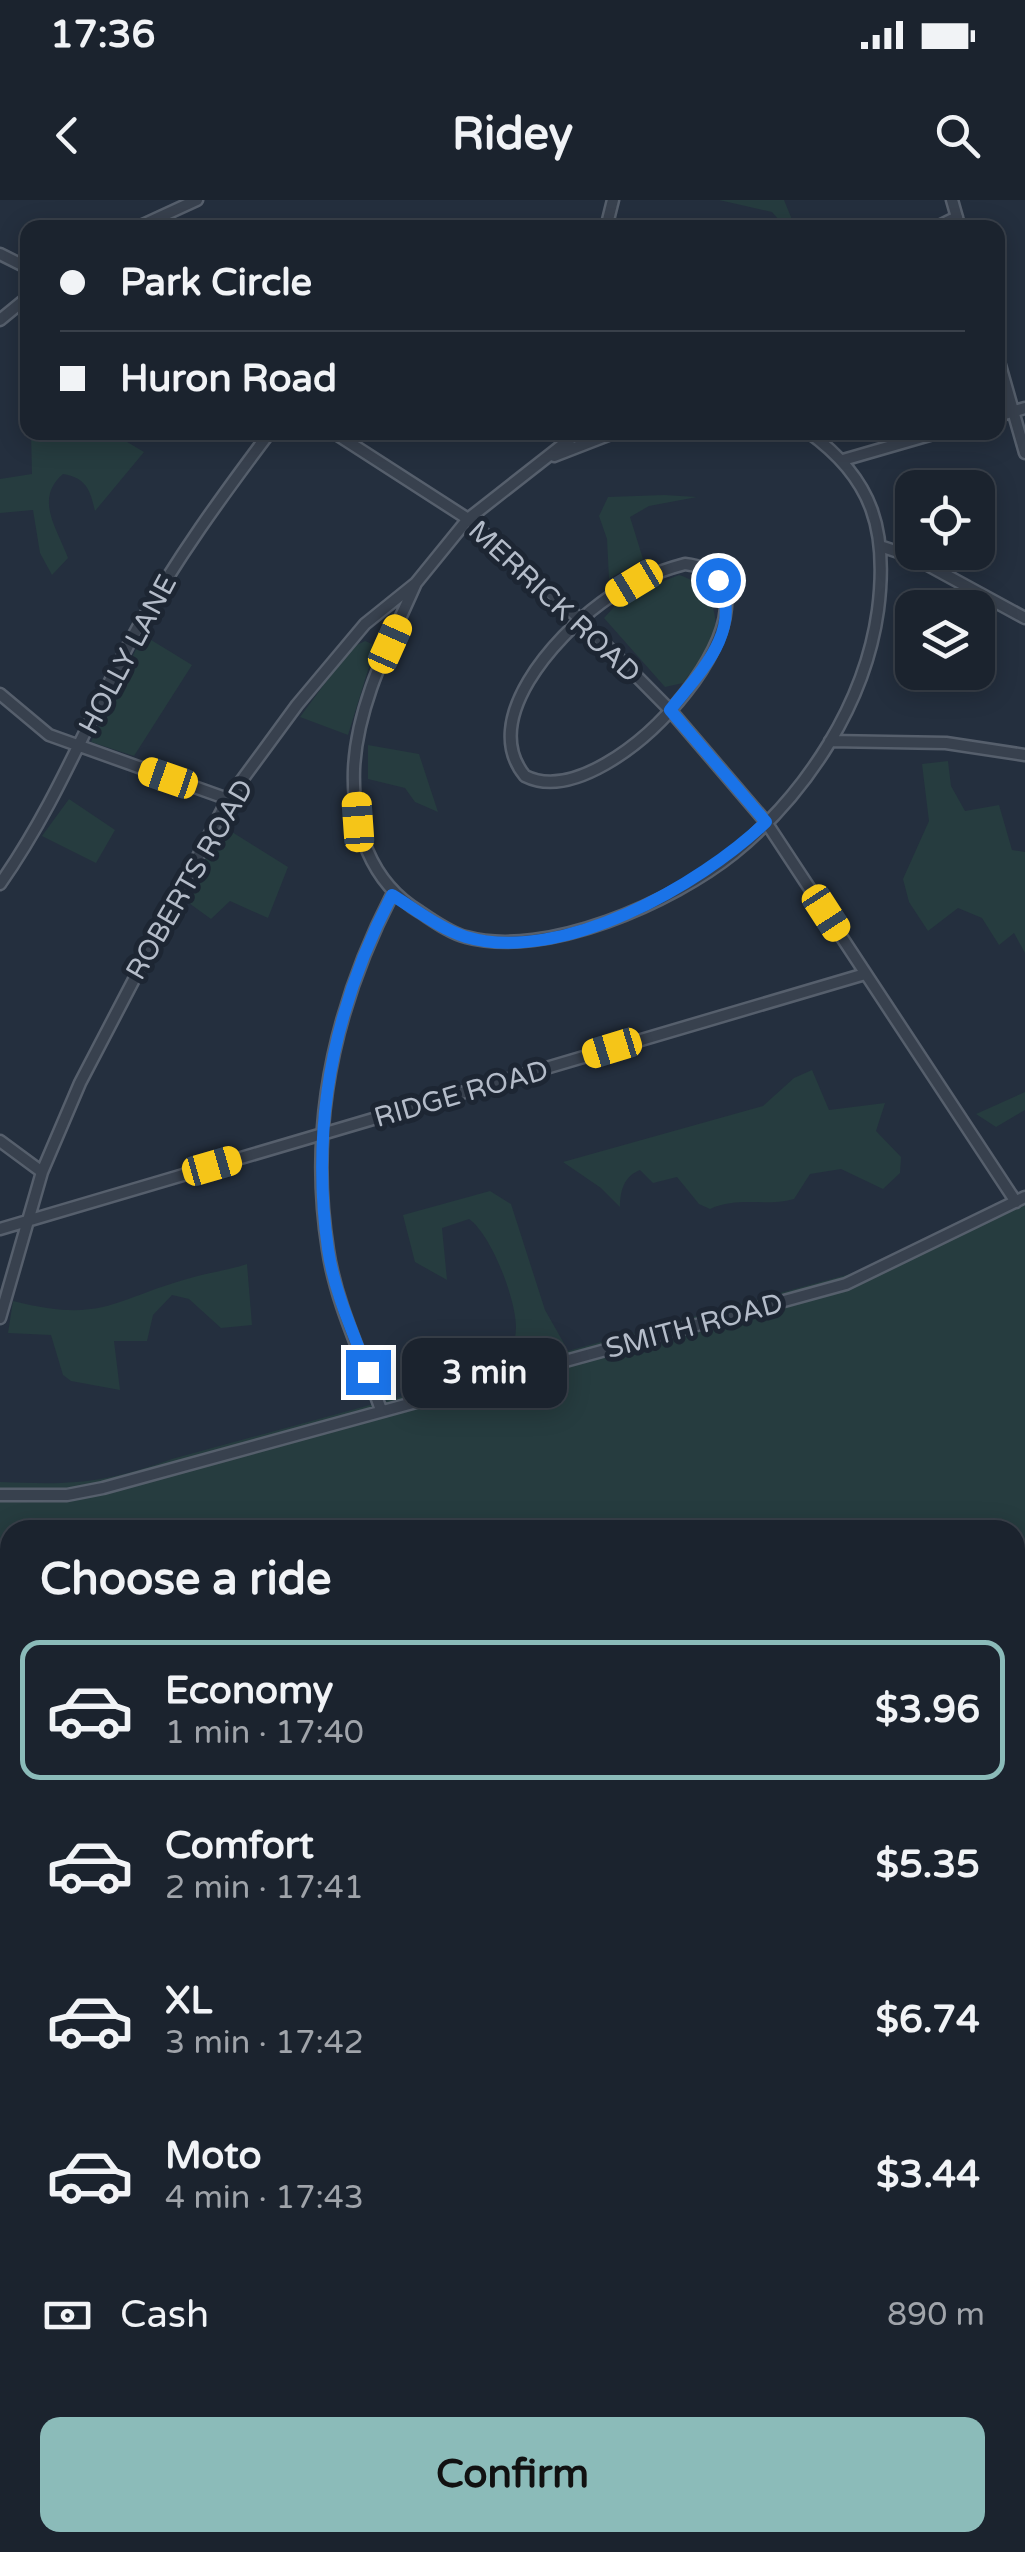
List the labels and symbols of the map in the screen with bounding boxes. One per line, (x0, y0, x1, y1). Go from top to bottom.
street label: MERRICK ROAD (461, 513, 647, 690)
car (601, 555, 667, 611)
route start (696, 558, 741, 603)
street label: HOLLY LANE (72, 569, 184, 740)
car (364, 610, 416, 678)
car (135, 754, 201, 802)
street label: ROBERTS ROAD (119, 773, 261, 986)
car (341, 791, 375, 853)
car (797, 880, 855, 946)
car (579, 1025, 645, 1071)
street label: RIDGE ROAD (370, 1053, 552, 1135)
car (179, 1143, 245, 1189)
street label: SMITH ROAD (602, 1286, 787, 1366)
callout: 3 min (403, 1337, 568, 1407)
route end (346, 1350, 391, 1395)

